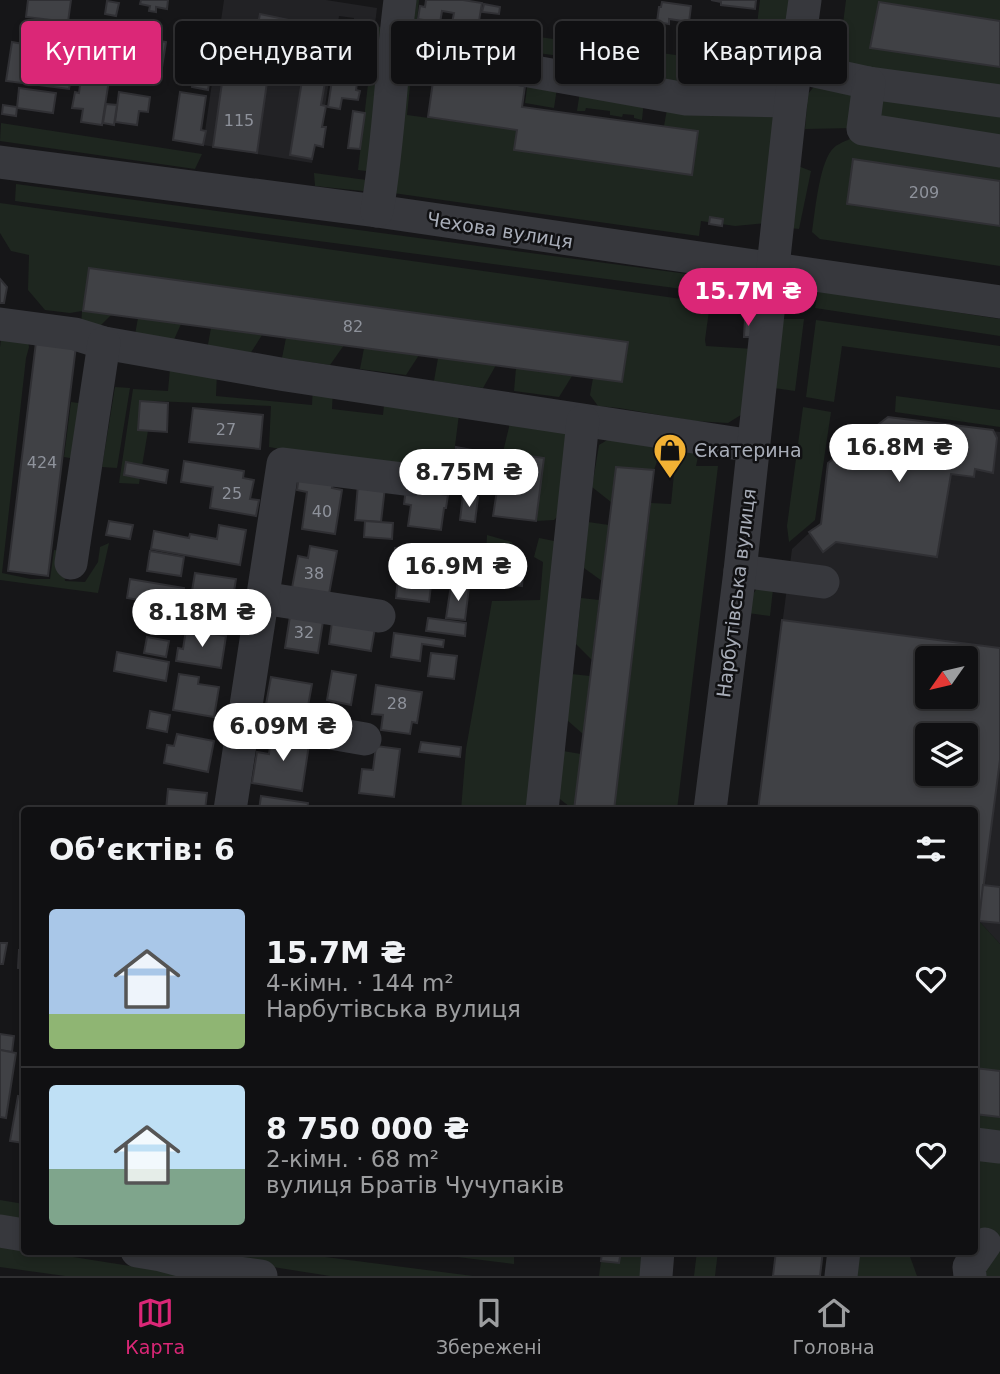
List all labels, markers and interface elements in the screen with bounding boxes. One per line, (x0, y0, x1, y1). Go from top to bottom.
chip: Купити (21, 21, 161, 84)
chip: Орендувати (175, 21, 377, 84)
chip: Фільтри (391, 21, 541, 84)
chip: Нове (555, 21, 664, 84)
chip: Квартира (678, 21, 847, 84)
house number: 115 (224, 111, 254, 130)
house number: 209 (909, 183, 939, 202)
street label: Чехова вулиця (425, 208, 575, 252)
pin: 15.7M ₴ (683, 268, 813, 328)
text: 15.7M ₴ (694, 278, 802, 304)
house number: 82 (343, 317, 363, 336)
house number: 27 (216, 420, 236, 439)
pin: 16.8M ₴ (834, 424, 964, 484)
shop icon: Єкатерина (651, 431, 689, 480)
text: 16.8M ₴ (845, 434, 953, 460)
place label: Єкатерина (694, 439, 802, 461)
pin: 8.75M ₴ (404, 449, 534, 509)
house number: 424 (27, 453, 57, 472)
text: 8.75M ₴ (415, 459, 523, 485)
house number: 25 (222, 484, 242, 503)
street label: Нарбутівська вулиця (712, 487, 760, 699)
house number: 40 (312, 502, 332, 521)
pin: 16.9M ₴ (393, 544, 523, 603)
text: 16.9M ₴ (404, 553, 512, 579)
house number: 38 (304, 564, 324, 583)
pin: 8.18M ₴ (137, 590, 267, 649)
text: 8.18M ₴ (148, 599, 256, 625)
house number: 32 (294, 623, 314, 642)
north arrow (915, 646, 978, 709)
map controls (915, 646, 978, 786)
house number: 28 (387, 694, 407, 713)
pin: 6.09M ₴ (218, 704, 348, 763)
text: 6.09M ₴ (229, 713, 337, 739)
button: layers (915, 723, 978, 786)
icon: filters (912, 830, 950, 868)
text: Об’єктів: 6 (49, 832, 235, 867)
text: 15.7M ₴ (266, 935, 406, 970)
icon: home (105, 937, 189, 1021)
icon: heart (912, 960, 950, 998)
text: 4-кімн. · 144 m² (266, 970, 454, 996)
text: Нарбутівська вулиця (266, 996, 521, 1022)
text: 8 750 000 ₴ (266, 1111, 469, 1146)
icon: home (105, 1113, 189, 1197)
icon: heart (912, 1136, 950, 1174)
text: 2-кімн. · 68 m² (266, 1146, 439, 1172)
text: вулиця Братів Чучупаків (266, 1172, 564, 1198)
tab: Карта (125, 1294, 185, 1358)
tab: Збережені (436, 1294, 542, 1358)
tab: Головна (792, 1294, 875, 1358)

